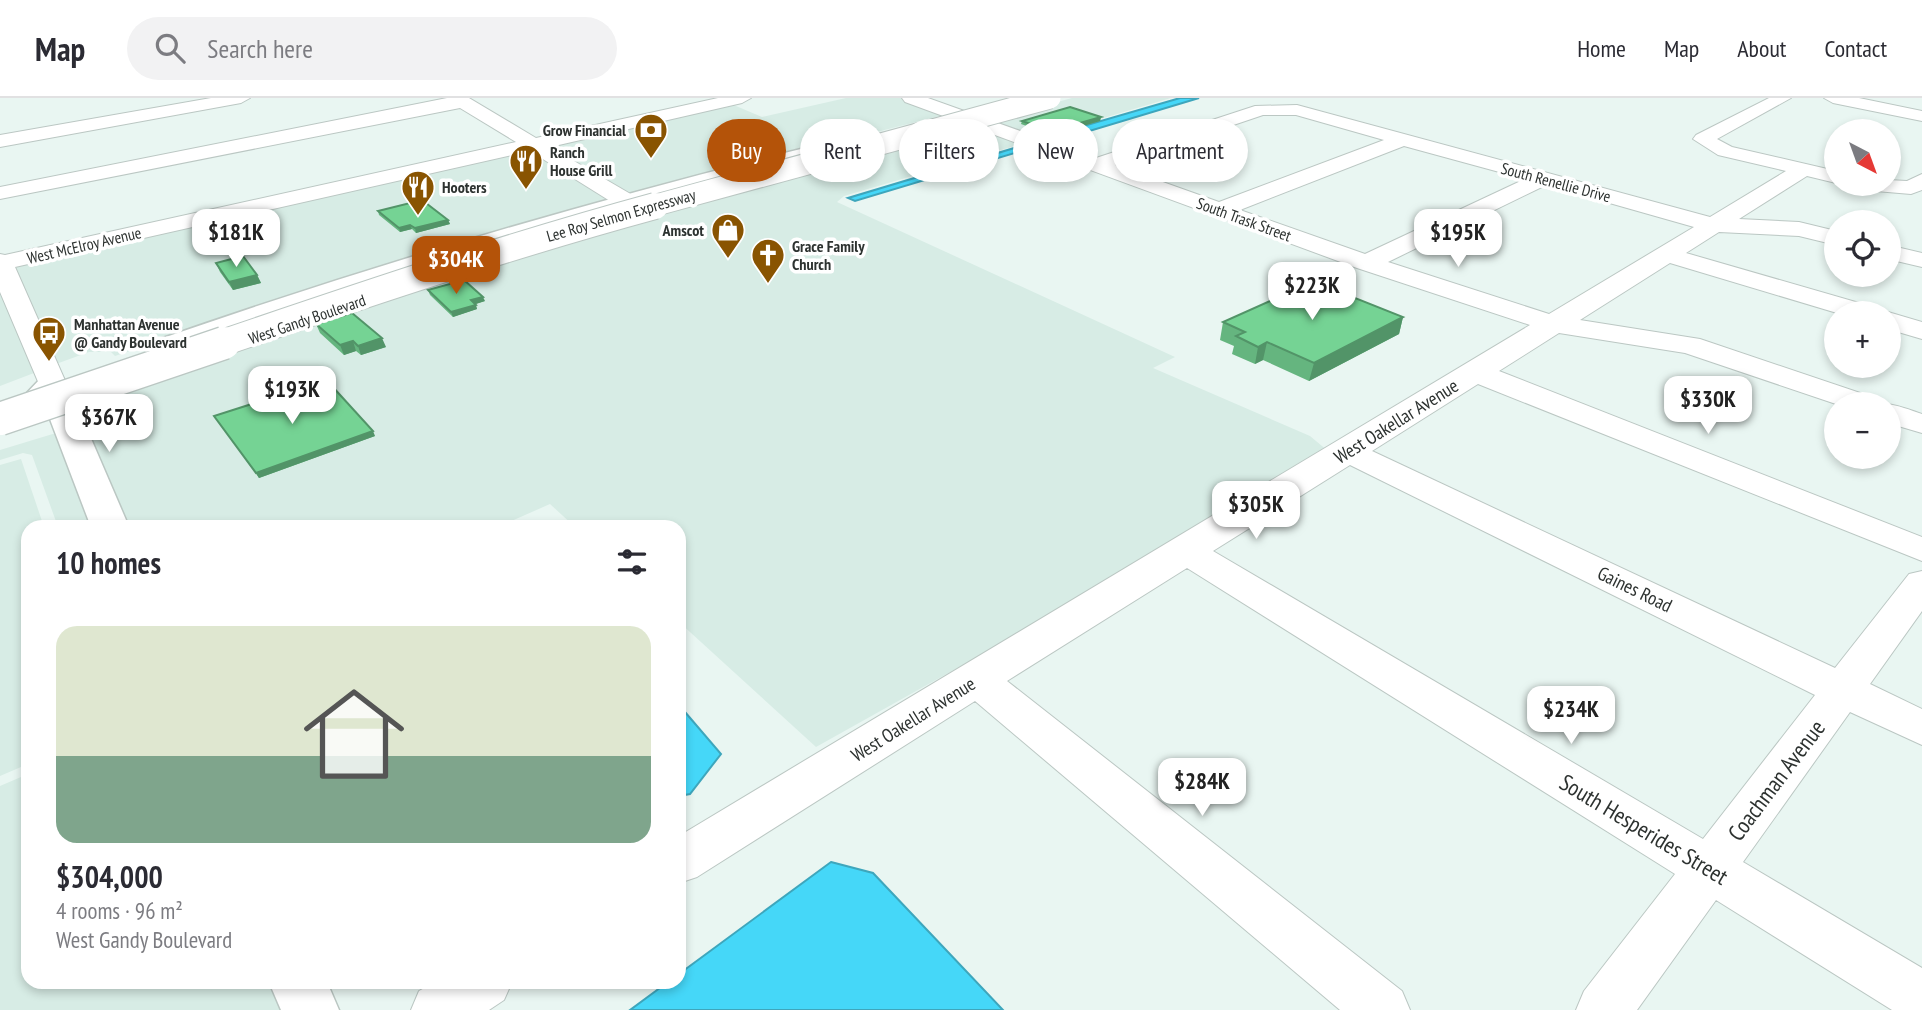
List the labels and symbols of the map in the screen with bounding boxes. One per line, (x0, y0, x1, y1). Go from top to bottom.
bank icon: Grow Financial (632, 111, 670, 160)
north arrow (1824, 119, 1900, 196)
place label: Grow Financial (543, 120, 626, 140)
restaurant icon: Ranch House Grill (507, 142, 545, 191)
place label: Ranch House Grill (550, 142, 613, 180)
street label: South Renellie Drive (1499, 158, 1613, 206)
restaurant icon: Hooters (399, 168, 437, 217)
place label: Hooters (442, 177, 487, 197)
street label: Lee Roy Selmon Expressway (544, 184, 698, 246)
street label: South Trask Street (1194, 193, 1295, 246)
pin: $181K (187, 209, 285, 269)
pin: $195K (1409, 209, 1507, 269)
shop icon: Amscot (709, 211, 747, 260)
place label: Amscot (662, 220, 704, 240)
street label: West McElroy Avenue (25, 222, 143, 268)
pin: $304K (407, 236, 505, 296)
church icon: Grace Family Church (749, 236, 787, 285)
place label: Grace Family Church (792, 236, 865, 274)
pin: $223K (1263, 262, 1361, 322)
street label: West Gandy Boulevard (246, 290, 368, 348)
bus stop icon: Manhattan Avenue @ Gandy Boulevard (30, 314, 68, 363)
place label: Manhattan Avenue @ Gandy Boulevard (74, 314, 187, 352)
pin: $193K (243, 366, 341, 426)
street label: West Oakellar Avenue (1329, 373, 1463, 469)
pin: $330K (1659, 376, 1757, 436)
pin: $367K (60, 394, 158, 454)
pin: $305K (1207, 482, 1305, 541)
street label: Gaines Road (1594, 561, 1676, 617)
street label: West Oakellar Avenue (846, 671, 980, 767)
pin: $234K (1522, 686, 1620, 746)
street label: Coachman Avenue (1721, 714, 1831, 846)
pin: $284K (1153, 758, 1251, 818)
street label: South Hesperides Street (1555, 767, 1734, 891)

